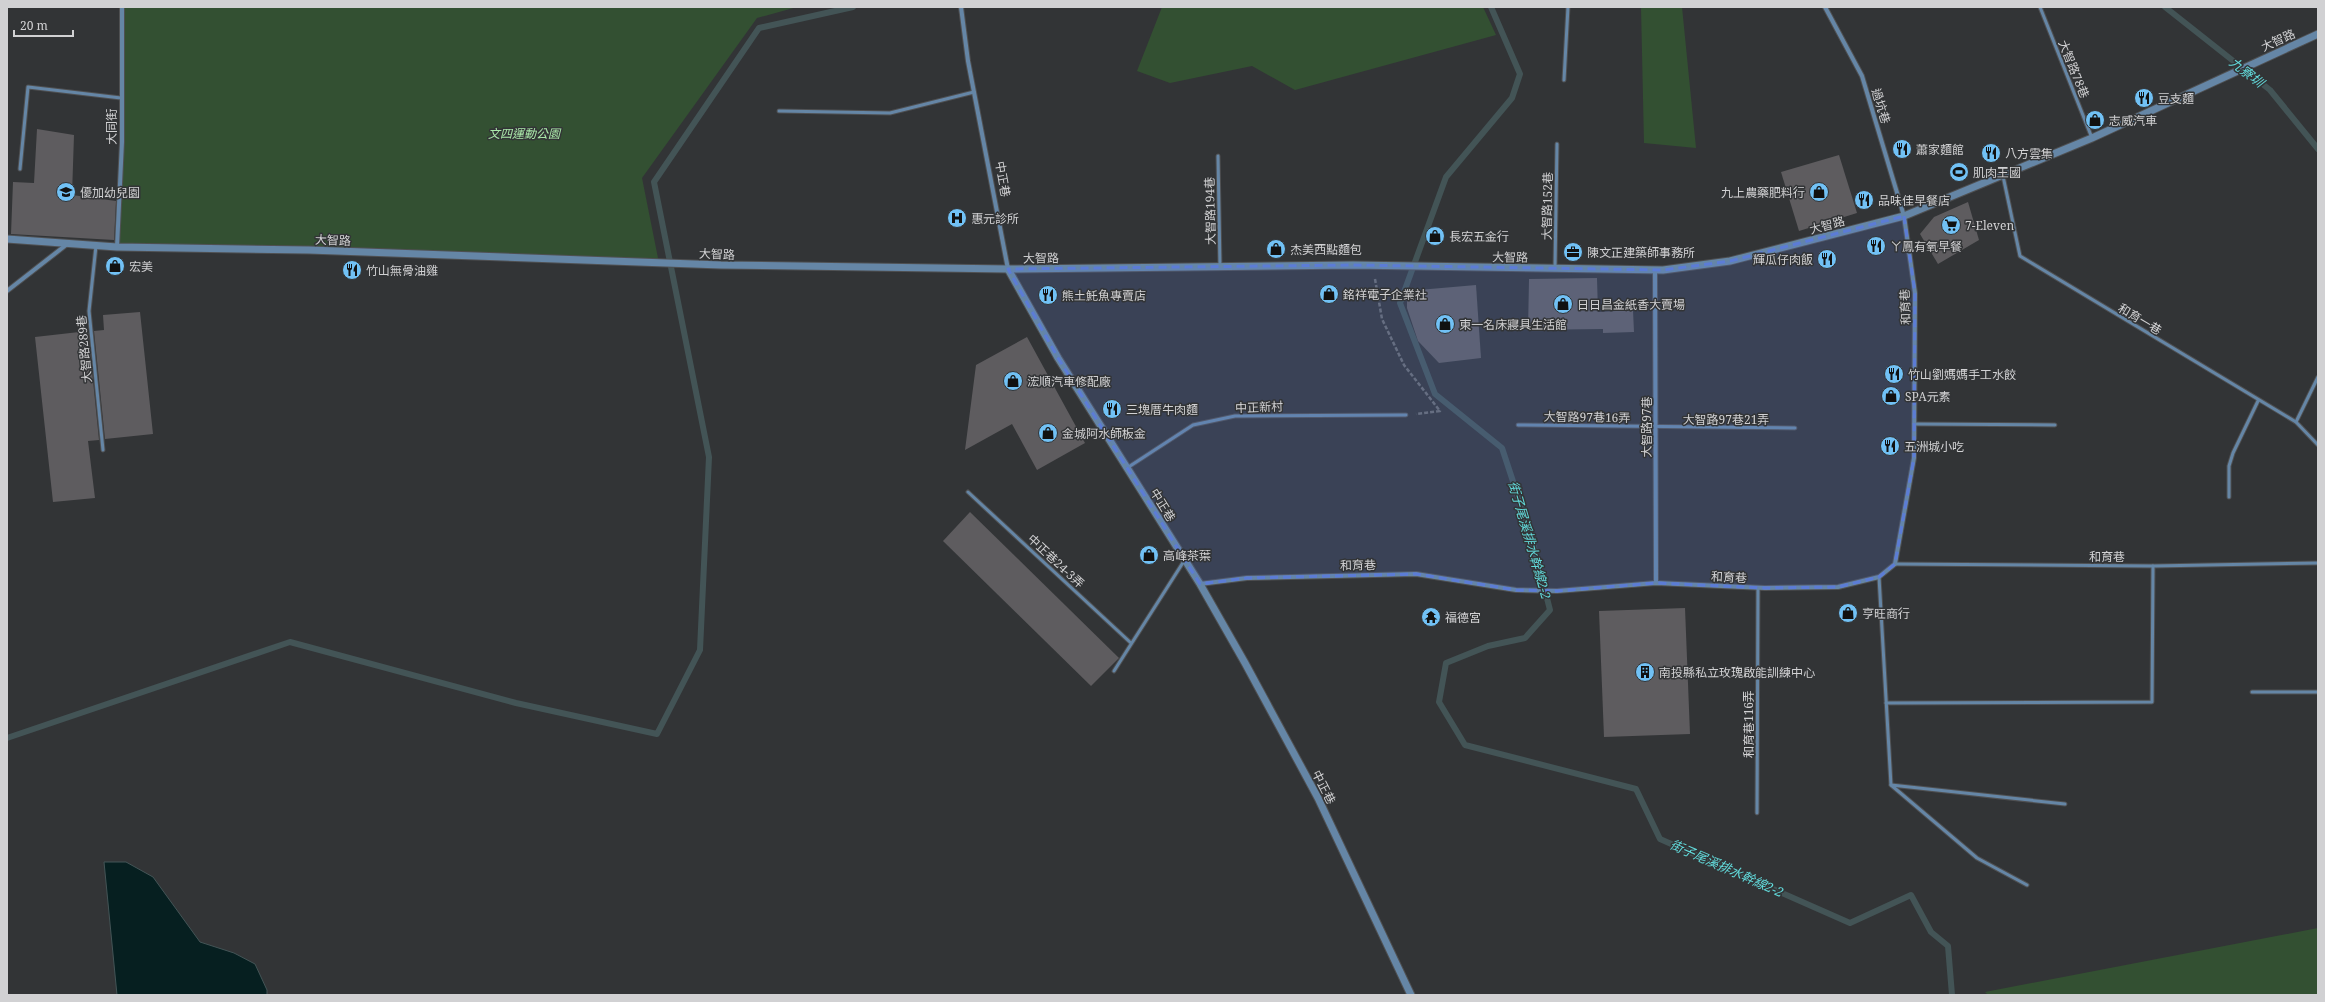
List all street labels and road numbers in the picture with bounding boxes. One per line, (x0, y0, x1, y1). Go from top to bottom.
street label: 大智路 (2258, 25, 2298, 55)
street label: 大智路78巷 (2055, 37, 2093, 101)
street label: 過坑巷 (1868, 86, 1894, 126)
street label: 大同街 (103, 109, 120, 145)
street label: 中正巷 (992, 160, 1014, 198)
street label: 大智路152巷 (1538, 172, 1556, 240)
street label: 大智路194巷 (1201, 177, 1219, 245)
street label: 大智路 (1807, 212, 1847, 238)
street label: 大智路 (315, 231, 351, 249)
street label: 大智路 (699, 245, 735, 263)
street label: 大智路 (1492, 248, 1528, 266)
street label: 大智路 (1023, 249, 1059, 267)
street label: 和育巷 (1896, 289, 1914, 325)
street label: 和育一巷 (2115, 299, 2165, 339)
street label: 大智路289巷 (73, 314, 95, 384)
street label: 大智路97巷 (1638, 396, 1655, 458)
street label: 中正新村 (1235, 398, 1284, 416)
street label: 大智路97巷16弄 (1543, 408, 1631, 426)
street label: 大智路97巷21弄 (1683, 411, 1769, 428)
street label: 中正巷 (1146, 485, 1180, 525)
street label: 中正巷24-3弄 (1024, 530, 1088, 592)
street label: 和育巷 (2089, 548, 2125, 565)
street label: 和育巷 (1340, 556, 1376, 574)
street label: 和育巷 (1711, 568, 1747, 586)
street label: 和育巷116弄 (1740, 690, 1757, 758)
street label: 中正巷 (1308, 767, 1340, 807)

